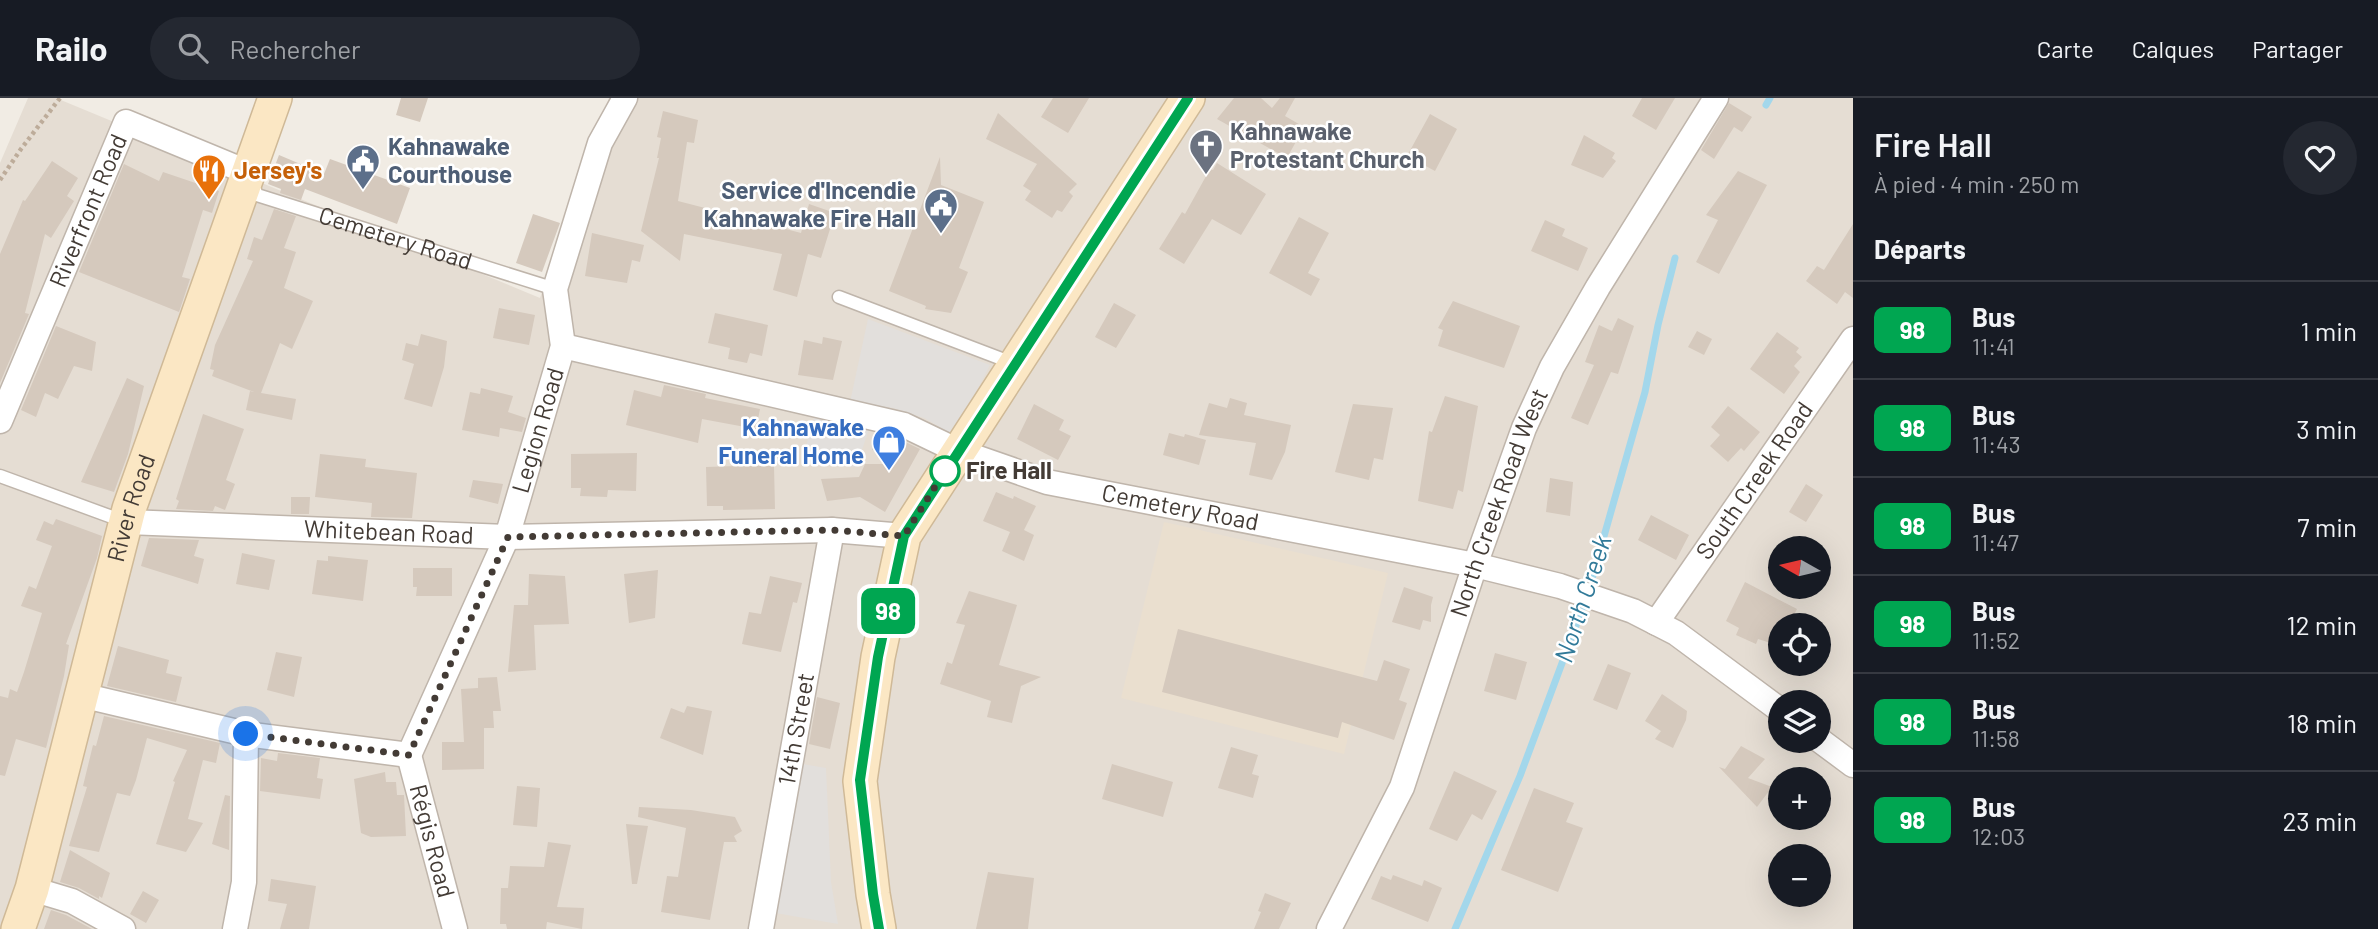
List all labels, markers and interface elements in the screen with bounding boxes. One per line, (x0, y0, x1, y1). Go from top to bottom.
search box (150, 17, 640, 80)
text: Railo (35, 28, 108, 68)
icon: search (174, 29, 212, 67)
text: Rechercher (230, 33, 360, 64)
text: Carte (2037, 34, 2094, 63)
text: Calques (2132, 34, 2214, 63)
text: Partager (2252, 34, 2343, 63)
place label: Kahnawake Protestant Church (1230, 116, 1425, 173)
button: heart (2283, 121, 2357, 195)
text: Fire Hall (1874, 124, 1992, 164)
church icon: Kahnawake Protestant Church (1187, 127, 1225, 176)
street label: Riverfront Road (42, 129, 132, 291)
place label: Kahnawake Courthouse (388, 131, 512, 188)
public building icon: Kahnawake Courthouse (344, 142, 382, 191)
restaurant icon: Jersey's (190, 152, 228, 201)
place label: Jersey's (234, 155, 322, 184)
text: À pied · 4 min · 250 m (1874, 170, 2079, 198)
place label: Service d'Incendie Kahnawake Fire Hall (704, 175, 916, 232)
public building icon: Service d'Incendie Kahnawake Fire Hall (922, 186, 960, 235)
street label: Cemetery Road (315, 199, 476, 275)
text: Départs (1874, 233, 1966, 264)
text: Bus (1972, 301, 2015, 332)
text: 98 (1900, 315, 1925, 344)
text: 1 min (2301, 315, 2357, 346)
text: 11:41 (1972, 332, 2015, 360)
street label: Legion Road (505, 364, 569, 496)
street label: North Creek Road West (1443, 383, 1553, 620)
street label: South Creek Road (1689, 396, 1818, 564)
text: Bus (1972, 399, 2015, 430)
place label: Kahnawake Funeral Home (718, 412, 864, 469)
text: 98 (1900, 413, 1925, 442)
text: 3 min (2296, 413, 2357, 444)
shop icon: Kahnawake Funeral Home (870, 423, 908, 472)
text: 11:43 (1972, 430, 2020, 458)
street label: River Road (100, 450, 160, 565)
place label: Fire Hall (966, 455, 1052, 484)
marker: Fire Hall (930, 456, 960, 486)
street label: Cemetery Road (1100, 477, 1262, 536)
text: Bus (1972, 497, 2015, 528)
text: 98 (1900, 511, 1925, 540)
text: 7 min (2297, 511, 2357, 542)
street label: Whitebean Road (303, 513, 474, 549)
text: 11:47 (1972, 528, 2019, 556)
water label: North Creek (1546, 531, 1617, 666)
north arrow (1768, 536, 1830, 598)
map controls (1768, 536, 1831, 907)
line badge: 98 (856, 588, 920, 634)
text: Bus (1972, 595, 2015, 626)
text: 98 (875, 596, 901, 625)
text: 98 (1900, 609, 1925, 638)
text: 12 min (2287, 609, 2357, 640)
button: locate (1768, 613, 1831, 676)
text: 11:52 (1972, 626, 2020, 654)
street label: 14th Street (771, 670, 819, 787)
button: layers (1768, 690, 1831, 753)
text: Bus (1972, 693, 2015, 724)
text: 98 (1900, 707, 1925, 736)
text: 18 min (2287, 707, 2357, 738)
your location (228, 716, 263, 751)
text: 11:58 (1972, 724, 2020, 752)
button: + (1768, 767, 1831, 830)
street label: Régis Road (404, 781, 462, 900)
text: Bus (1972, 791, 2015, 822)
text: 98 (1900, 805, 1925, 834)
text: 23 min (2282, 805, 2357, 836)
text: 12:03 (1972, 822, 2025, 850)
button: − (1768, 844, 1831, 907)

